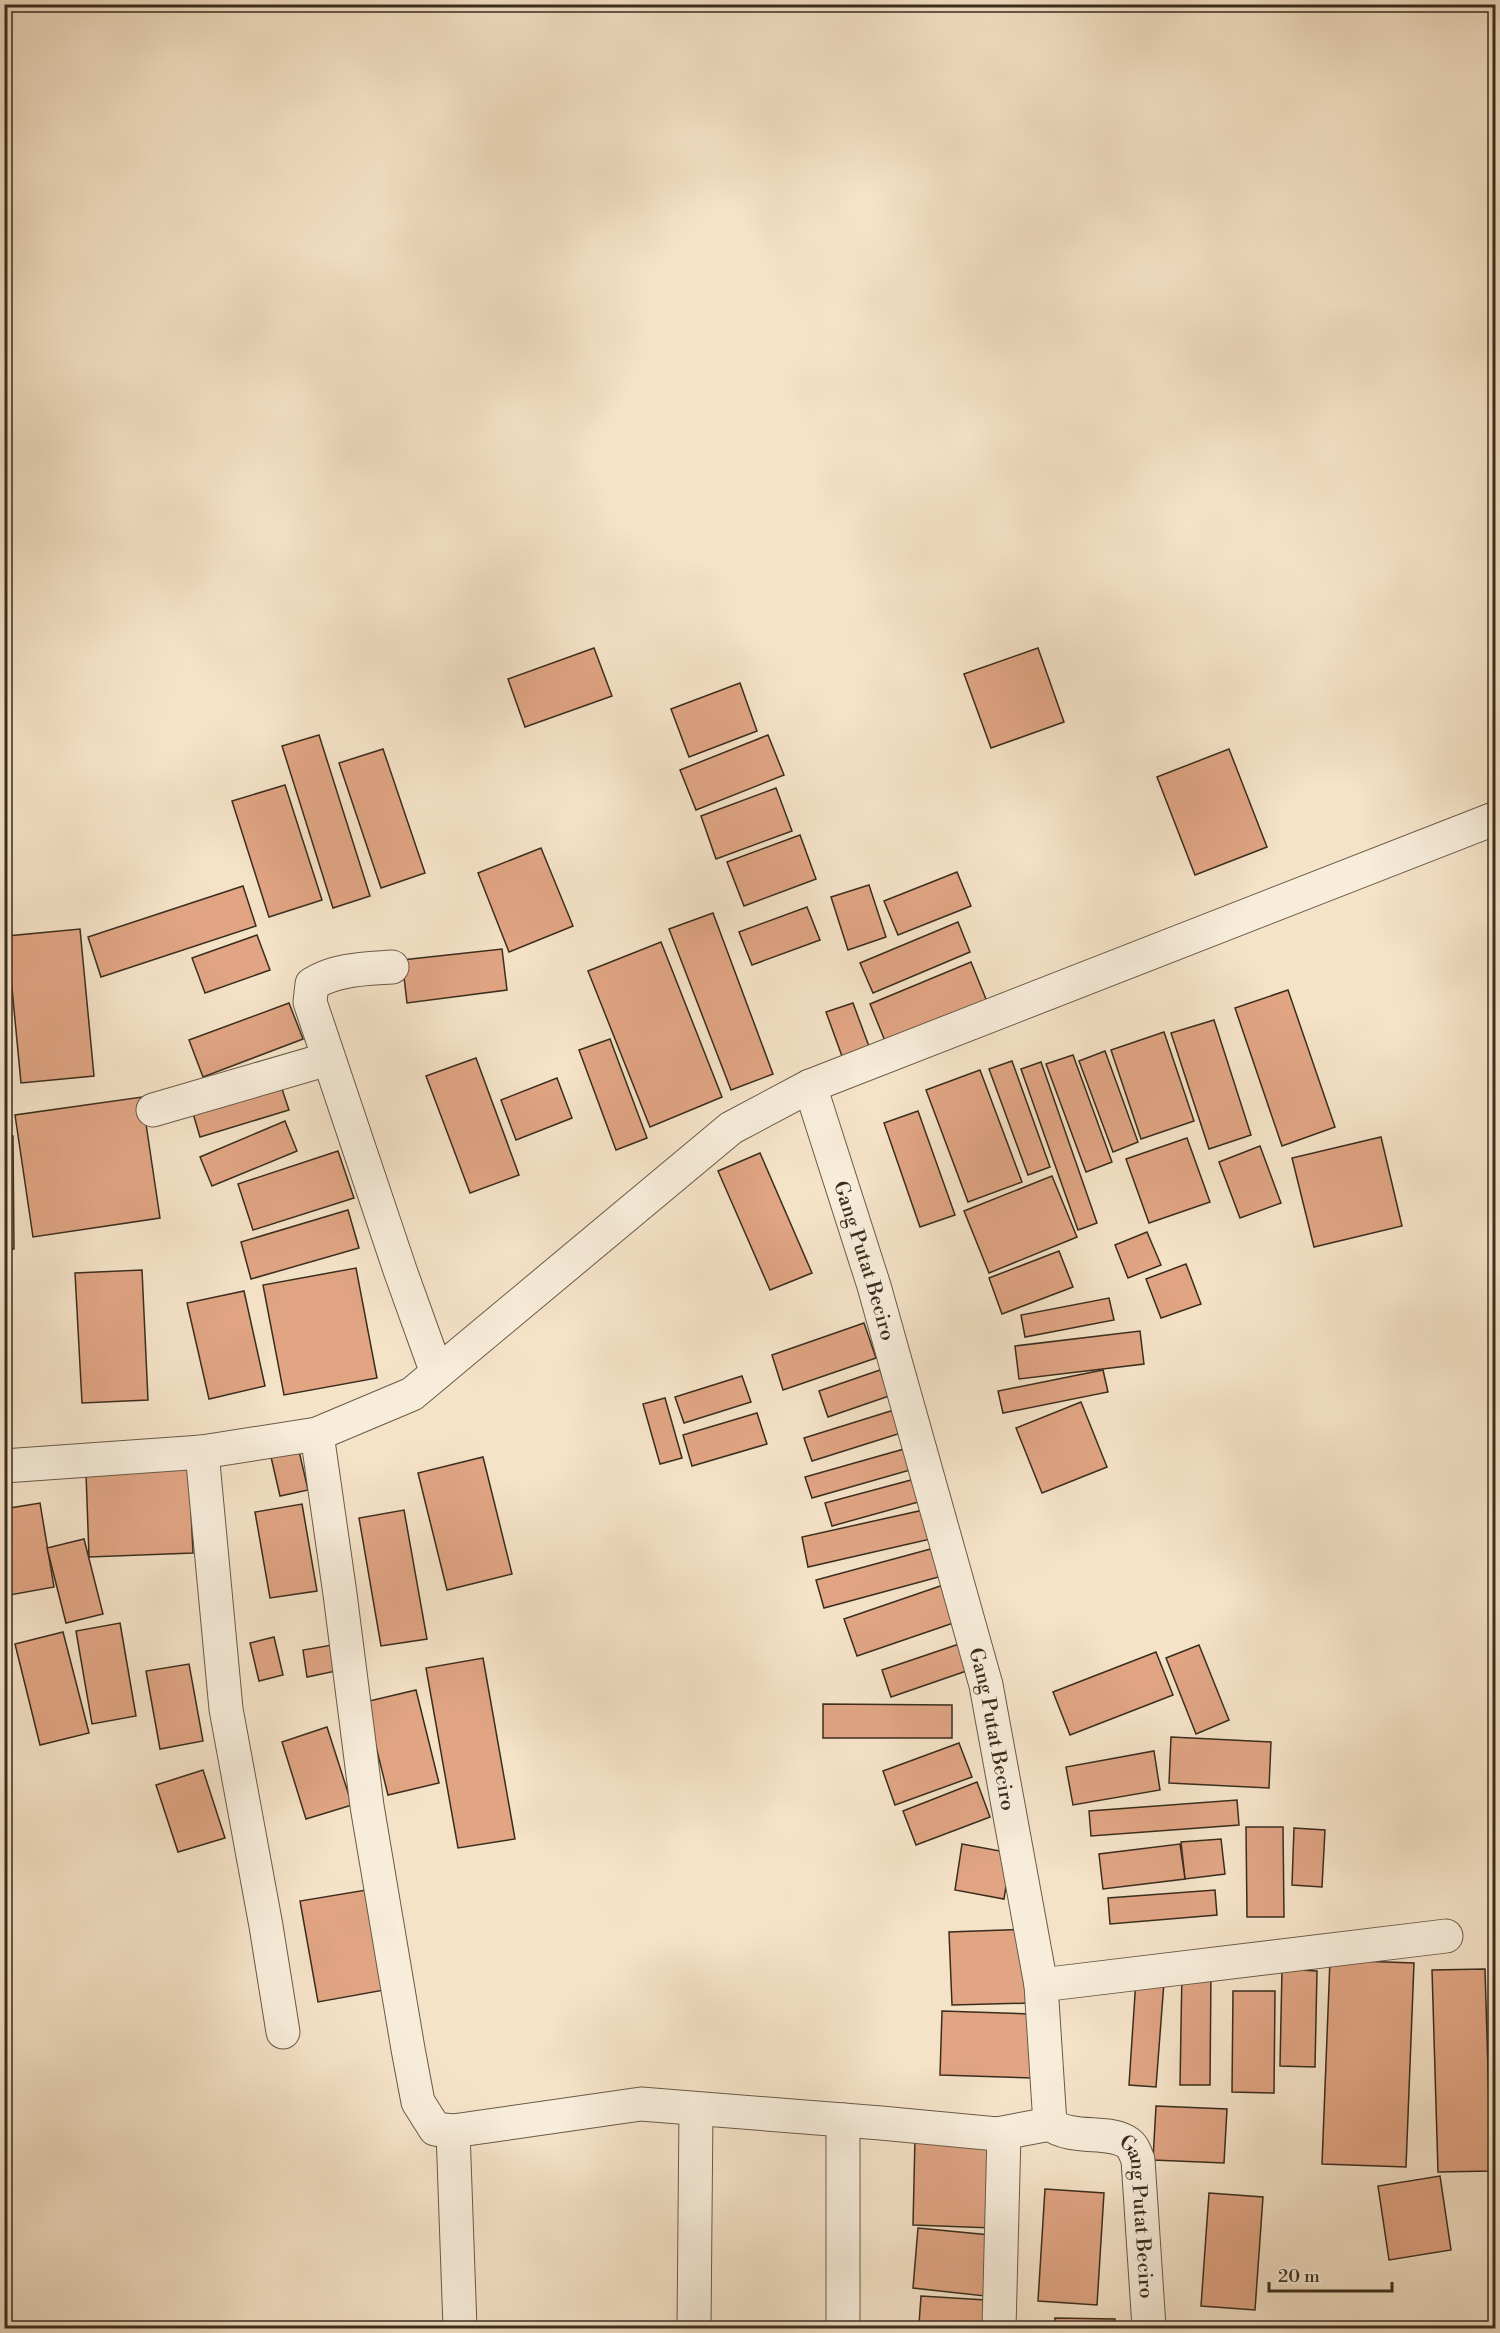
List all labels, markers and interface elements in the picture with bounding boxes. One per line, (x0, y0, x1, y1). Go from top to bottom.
street label: Gang Putat Beciro (827, 1178, 900, 1344)
street label: Gang Putat Beciro (962, 1645, 1020, 1813)
street label: Gang Putat Beciro (1114, 2130, 1158, 2299)
scale bar (1269, 2255, 1392, 2293)
text: 20 m (1278, 2265, 1320, 2288)

